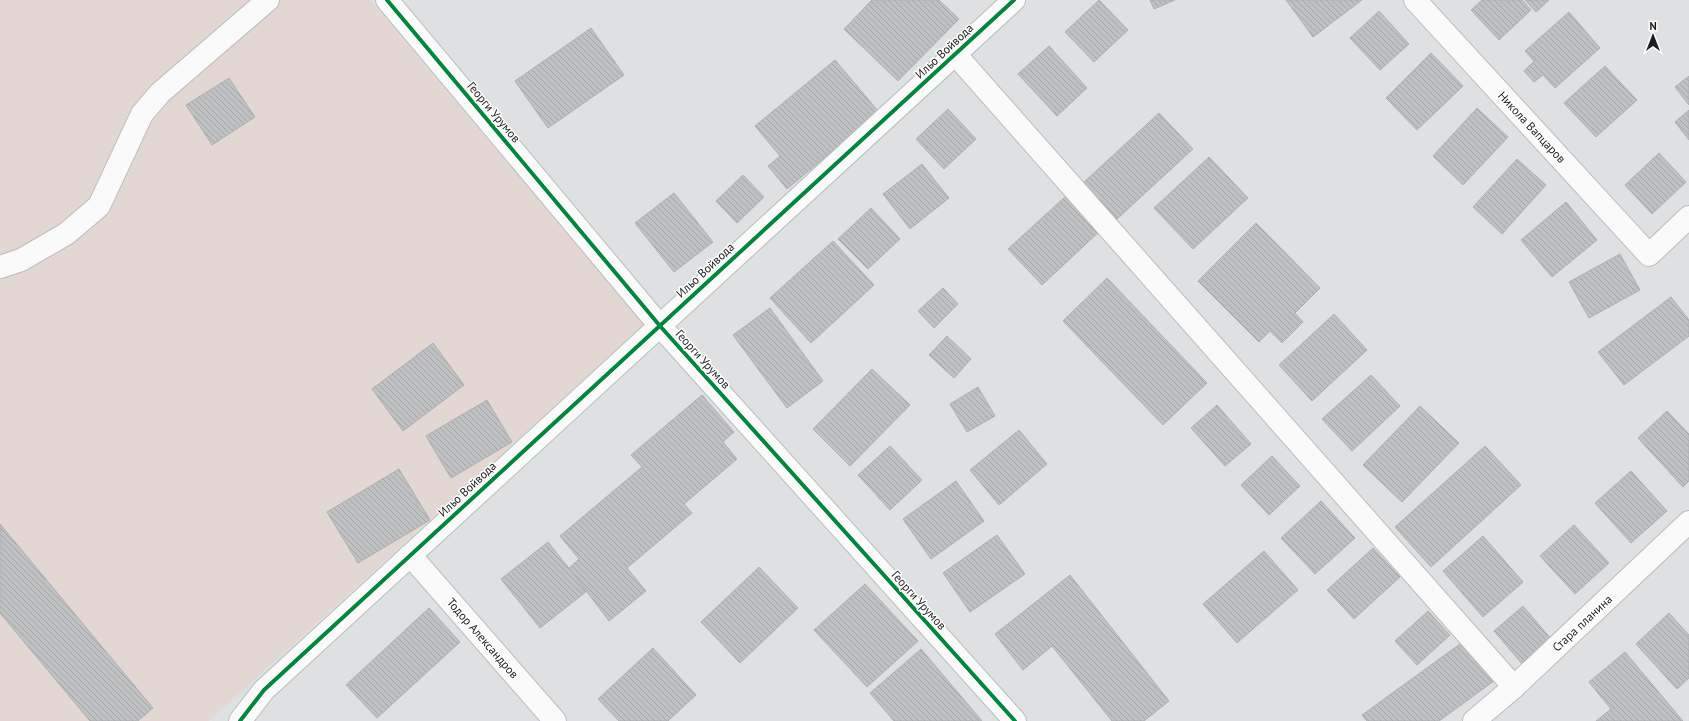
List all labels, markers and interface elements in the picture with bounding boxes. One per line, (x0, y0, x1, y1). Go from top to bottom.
north arrow (1633, 16, 1673, 56)
text: N (1649, 19, 1657, 33)
street label: Ильо Войвода (912, 20, 976, 82)
street label: Георги Урумов (464, 79, 524, 145)
street label: Никола Вапцаров (1495, 88, 1569, 166)
street label: Ильо Войвода (673, 239, 737, 301)
street label: Георги Урумов (672, 326, 734, 392)
street label: Ильо Войвода (435, 458, 499, 520)
street label: Георги Урумов (888, 567, 950, 633)
street label: Стара планина (1549, 591, 1615, 655)
street label: Тодор Александров (444, 595, 522, 681)

